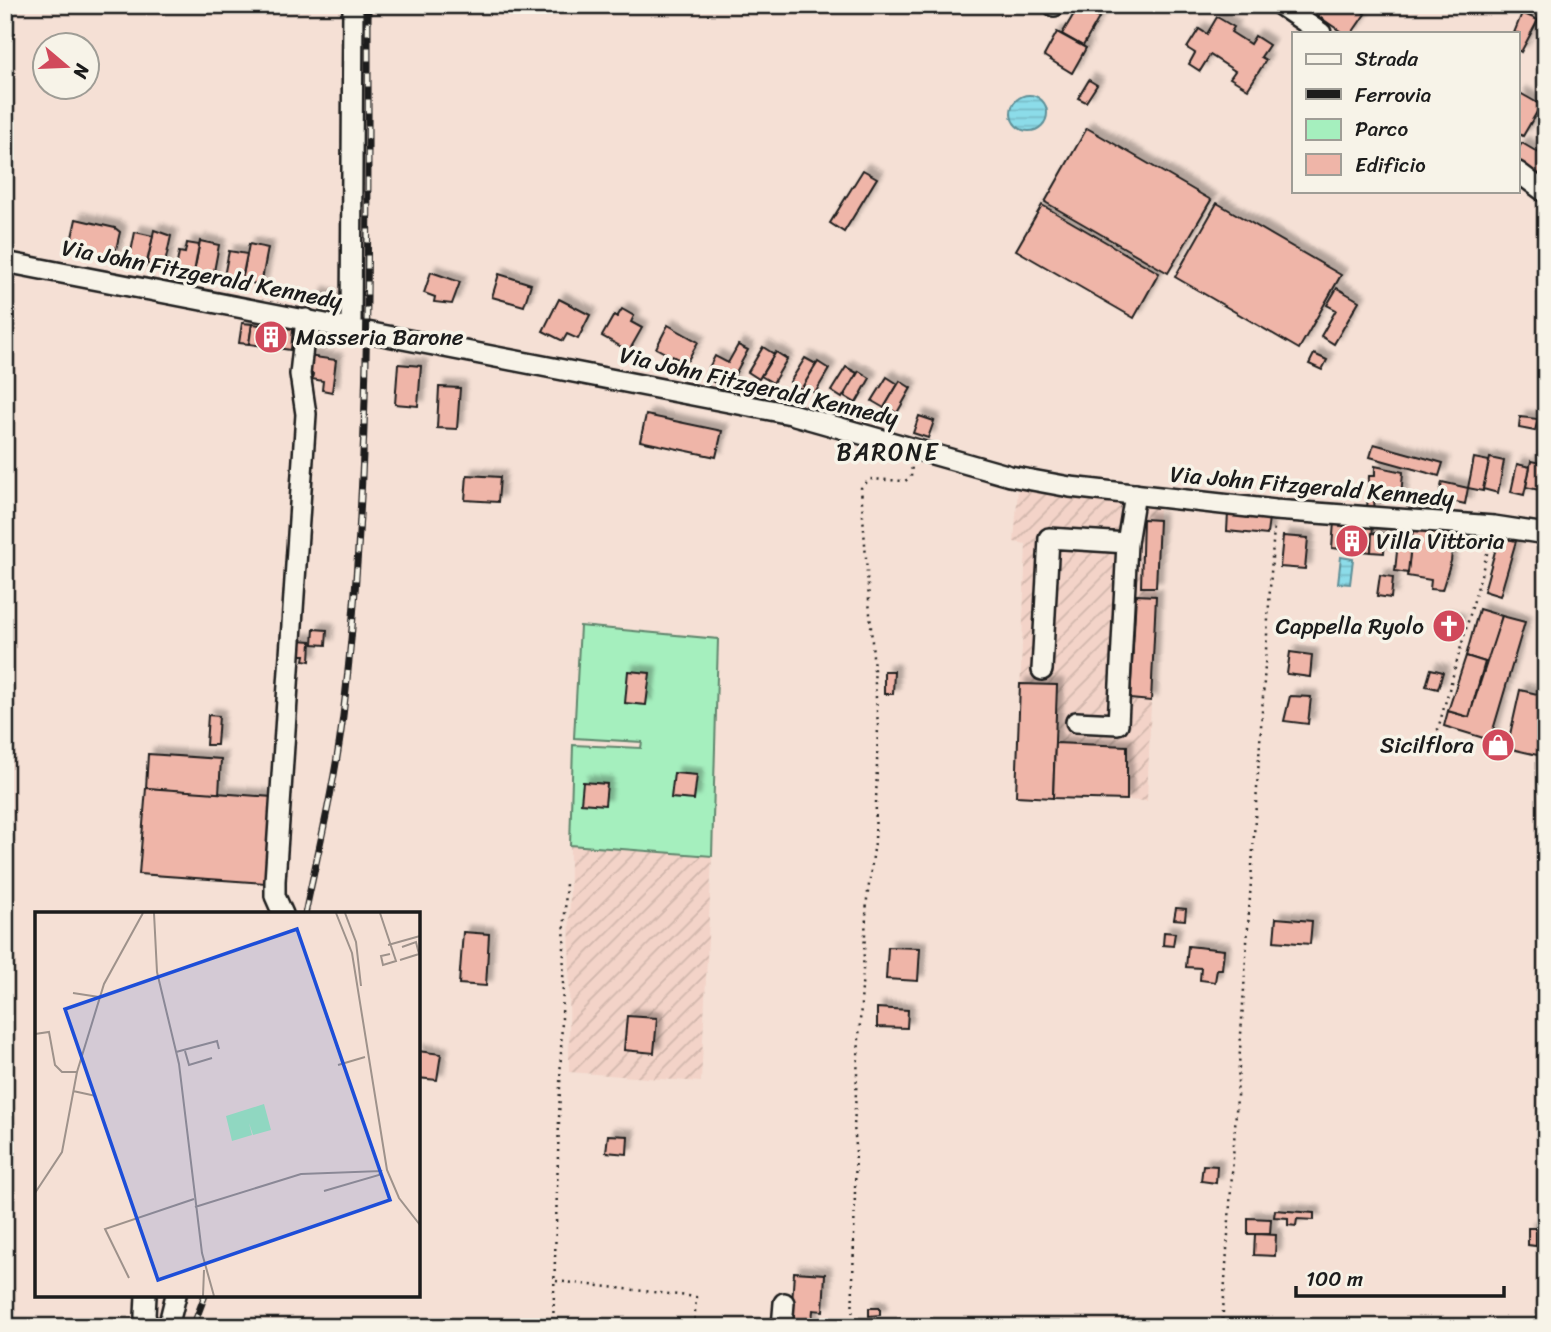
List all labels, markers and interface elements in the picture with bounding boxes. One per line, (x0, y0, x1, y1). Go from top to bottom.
north arrow (32, 32, 102, 102)
legend (1292, 32, 1520, 192)
text: Strada (1355, 40, 1419, 78)
text: N (64, 59, 100, 84)
text: Ferrovia (1355, 76, 1432, 114)
text: Parco (1355, 110, 1408, 148)
text: Edificio (1355, 146, 1426, 184)
street label: Via John Fitzgerald Kennedy (58, 227, 346, 322)
place label: Masseria Barone (296, 317, 464, 358)
building icon: Masseria Barone (252, 318, 290, 356)
street label: Via John Fitzgerald Kennedy (616, 334, 902, 439)
district label: BARONE (837, 431, 939, 473)
street label: Via John Fitzgerald Kennedy (1168, 454, 1456, 519)
place label: Villa Vittoria (1376, 521, 1505, 562)
building icon: Villa Vittoria (1333, 522, 1371, 560)
place label: Cappella Ryolo (1276, 606, 1424, 647)
church icon: Cappella Ryolo (1430, 607, 1468, 645)
place label: Sicilflora (1380, 725, 1474, 766)
shop icon: Sicilflora (1479, 726, 1517, 764)
inset map (35, 912, 420, 1297)
scale bar (1296, 1255, 1504, 1299)
text: 100 m (1306, 1260, 1363, 1298)

